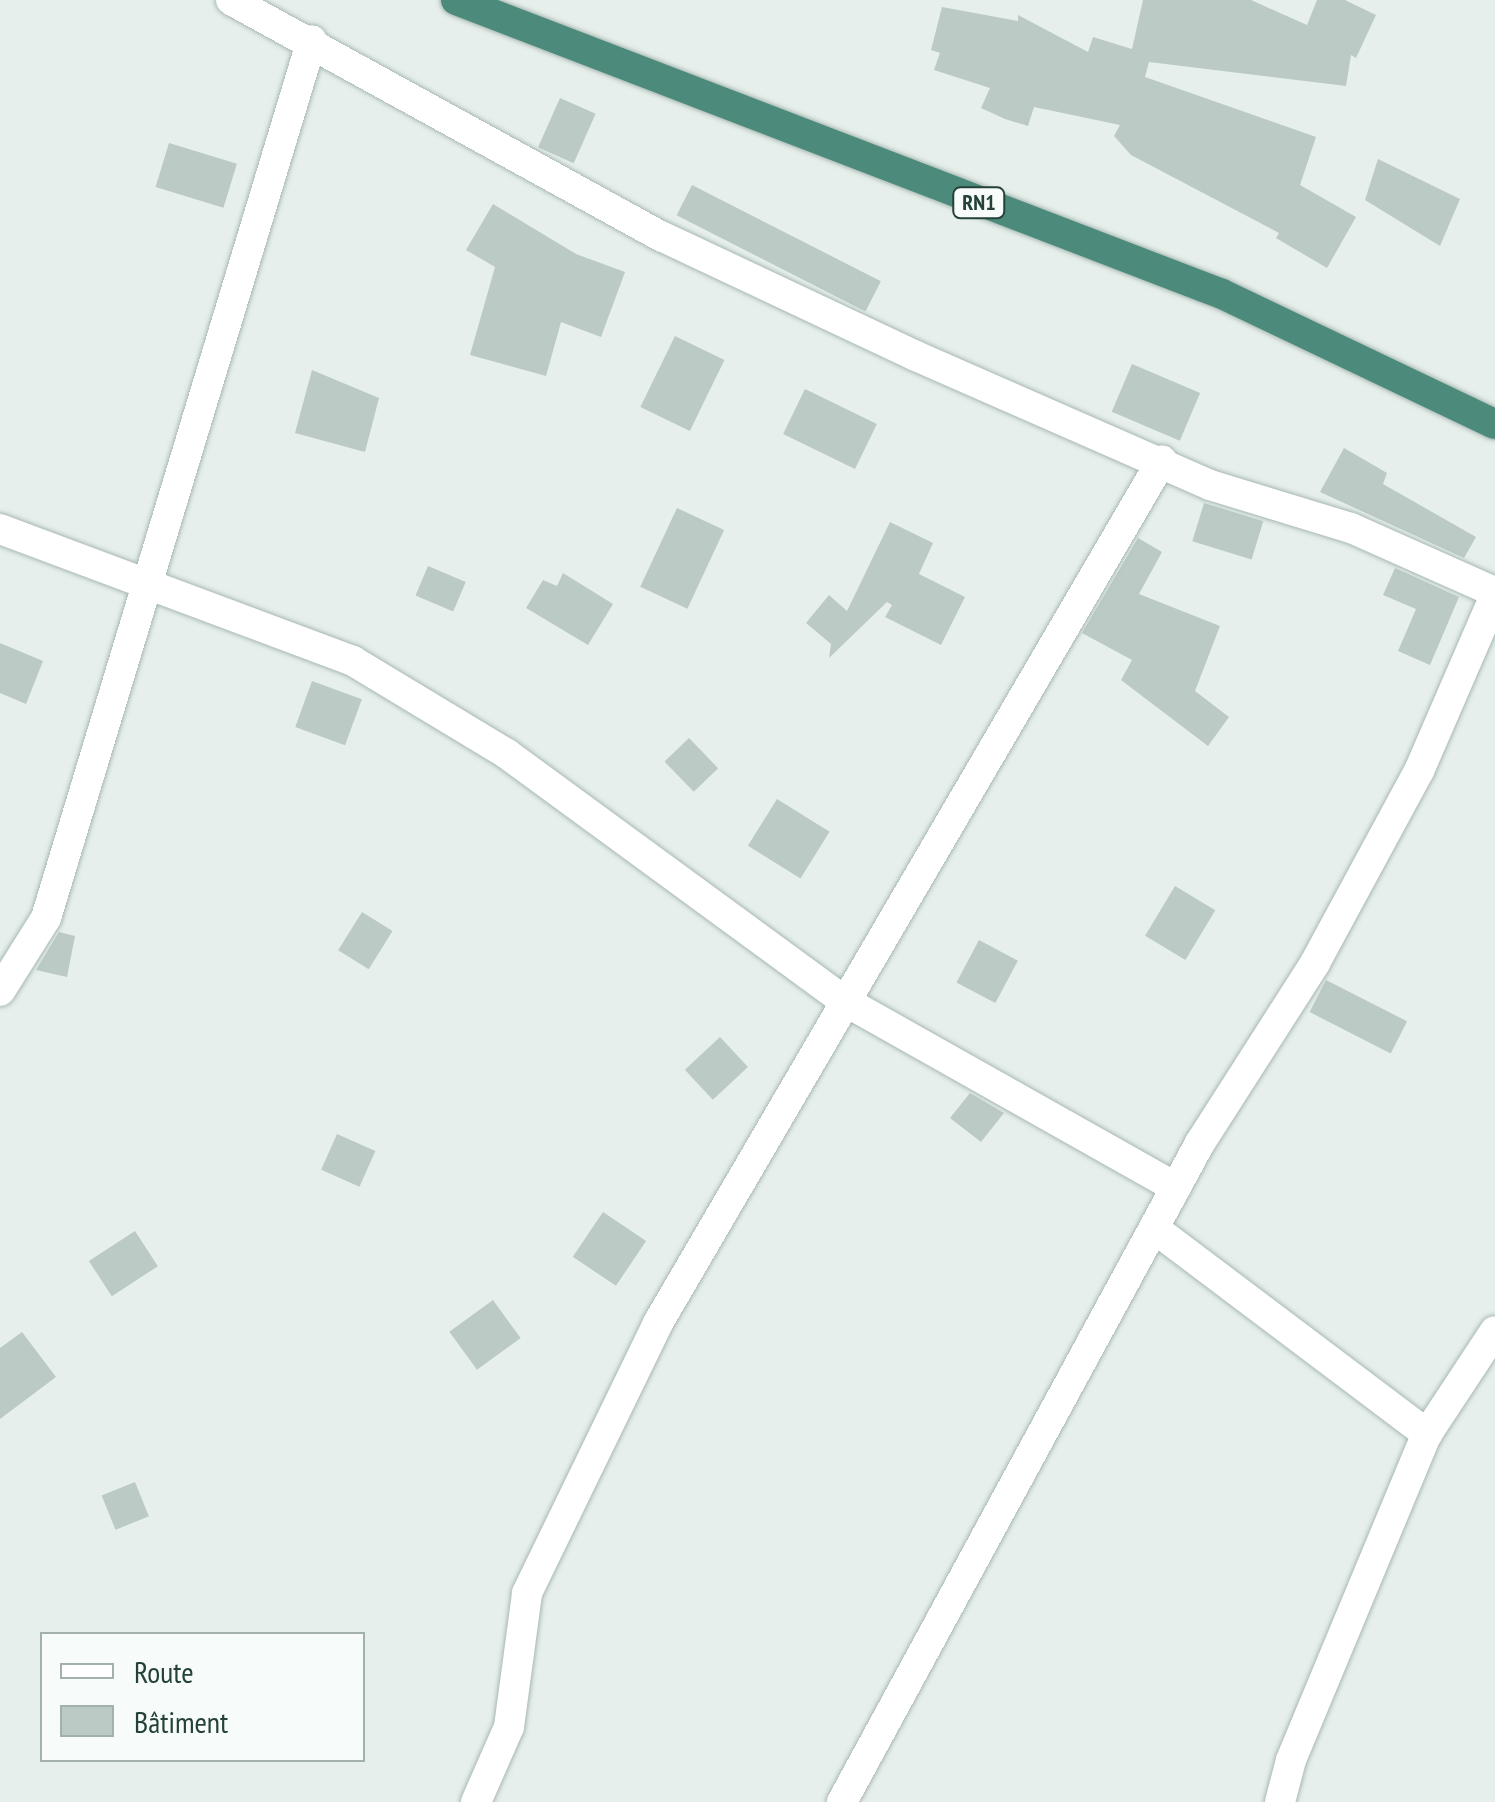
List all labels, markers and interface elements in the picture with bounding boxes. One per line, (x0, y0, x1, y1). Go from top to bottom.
road number: RN1 (952, 186, 1006, 220)
legend (40, 1632, 365, 1762)
text: Route (134, 1652, 194, 1691)
text: Bâtiment (134, 1702, 228, 1741)

